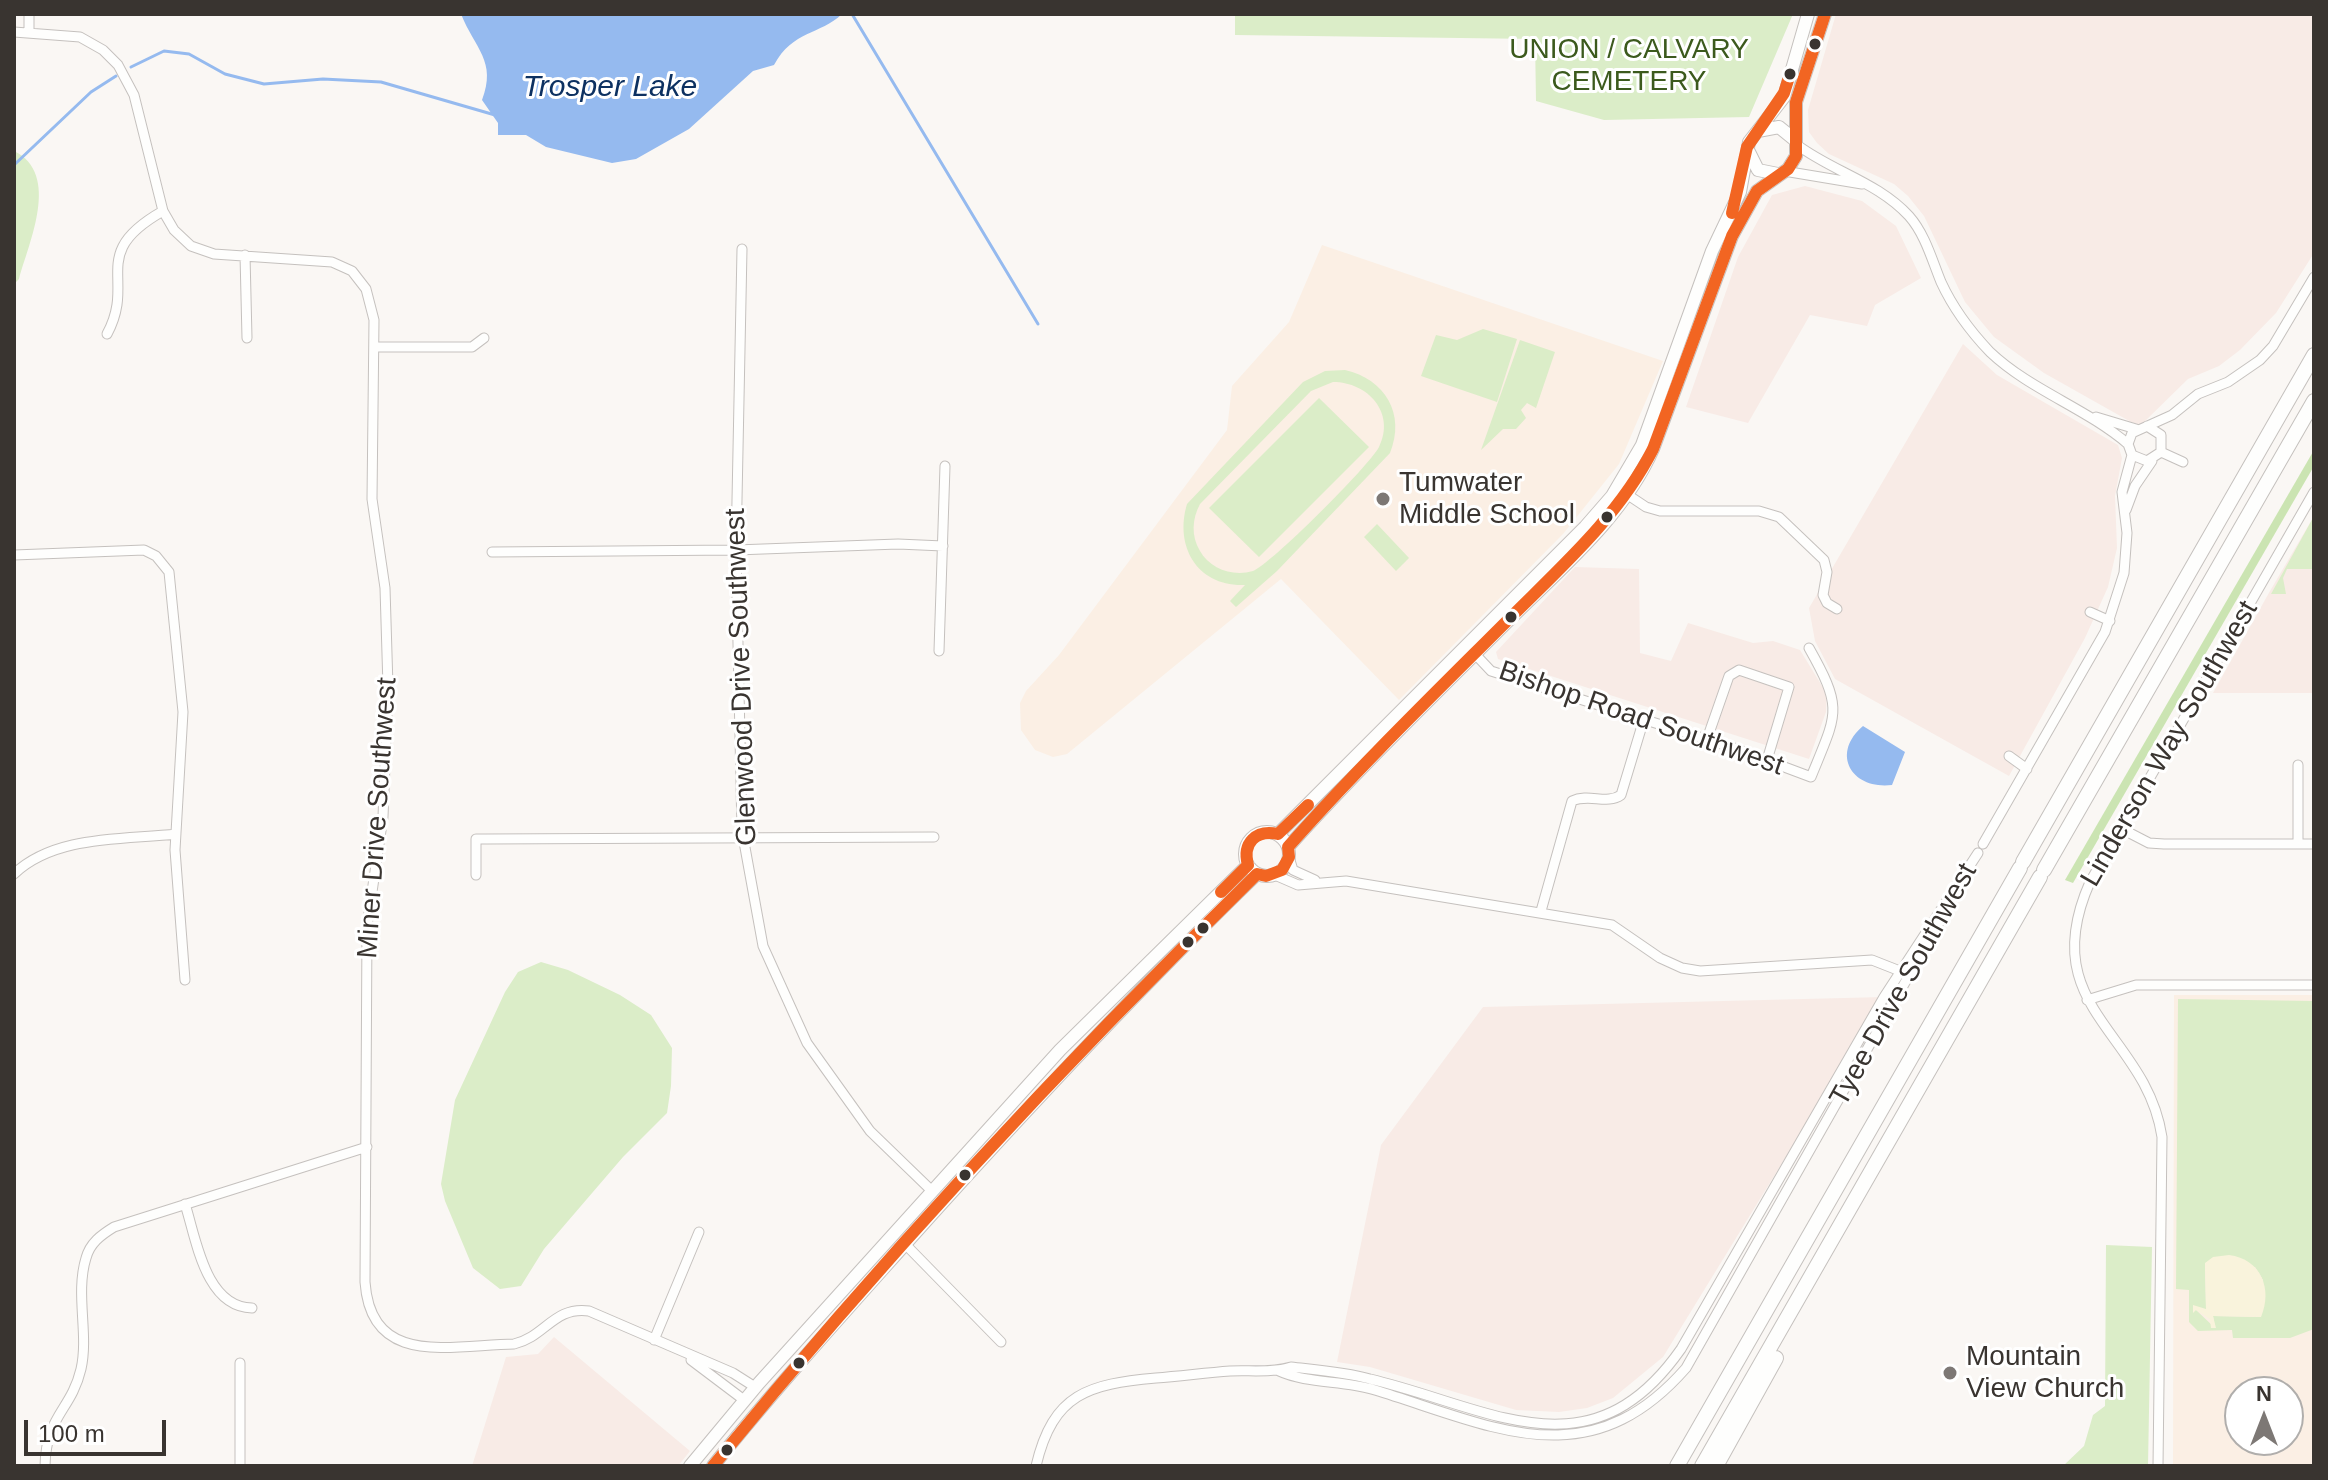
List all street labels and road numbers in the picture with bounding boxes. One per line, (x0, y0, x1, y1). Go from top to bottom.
street label: Glenwood Drive Southwest (719, 508, 765, 846)
street label: Linderson Way Southwest (2074, 595, 2266, 893)
street label: Bishop Road Southwest (1494, 654, 1788, 784)
street label: Miner Drive Southwest (351, 676, 405, 960)
street label: Tyee Drive Southwest (1823, 858, 1985, 1112)

